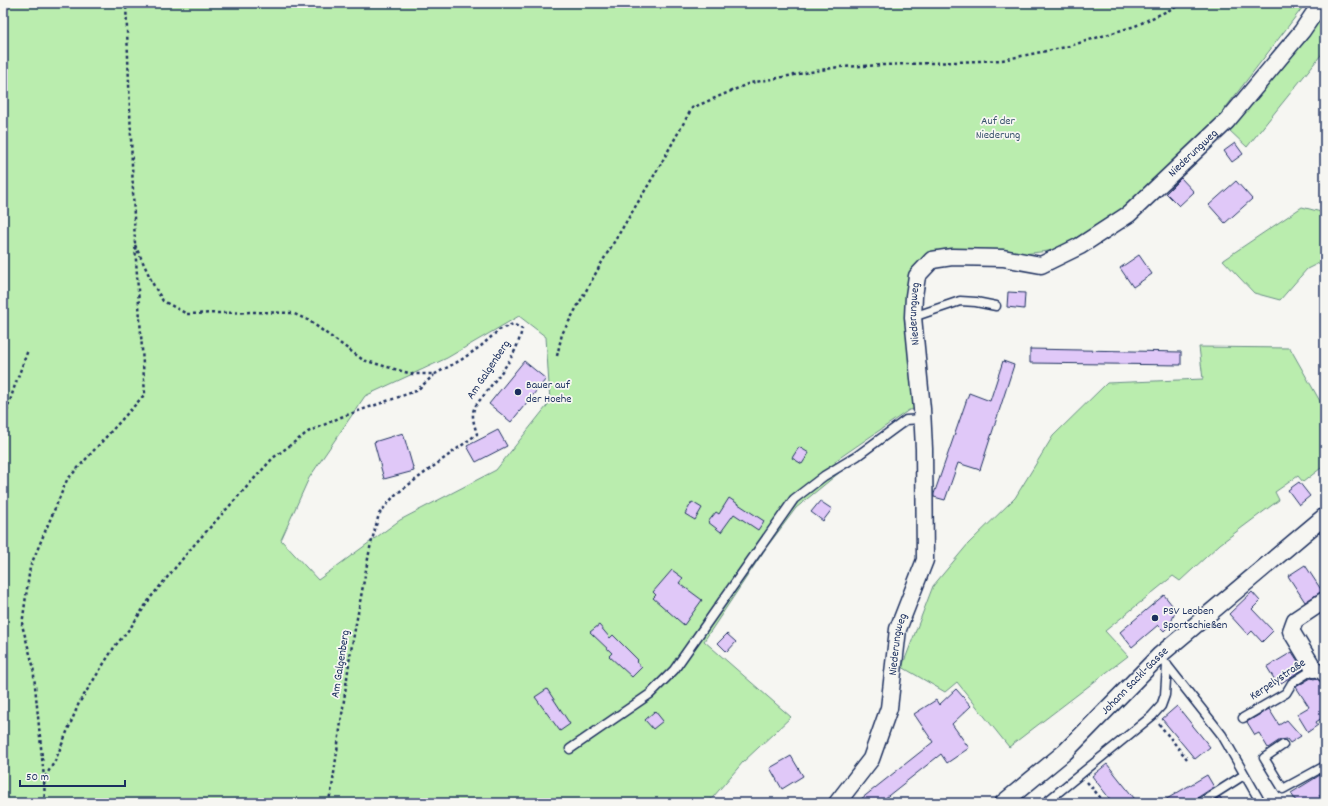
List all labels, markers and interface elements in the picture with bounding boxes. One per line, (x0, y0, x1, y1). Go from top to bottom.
park label: Auf der Niederung (976, 113, 1020, 144)
street label: Niederungweg (1164, 125, 1222, 181)
street label: Niederungweg (904, 281, 924, 346)
street label: Am Galgenberg (463, 337, 515, 403)
place label: Bauer auf der Hoehe (526, 377, 572, 408)
marker: Bauer auf der Hoehe (513, 387, 523, 397)
place label: PSV Leoben Sportschießen (1163, 603, 1228, 634)
street label: Niederungweg (884, 611, 912, 676)
marker: PSV Leoben Sportschießen (1150, 613, 1160, 623)
street label: Am Galgenberg (327, 629, 355, 699)
street label: Johann Sackl-Gasse (1097, 643, 1172, 719)
street label: Kerpelystraße (1247, 655, 1309, 705)
scale bar (20, 762, 125, 788)
text: 50 m (26, 769, 49, 786)

